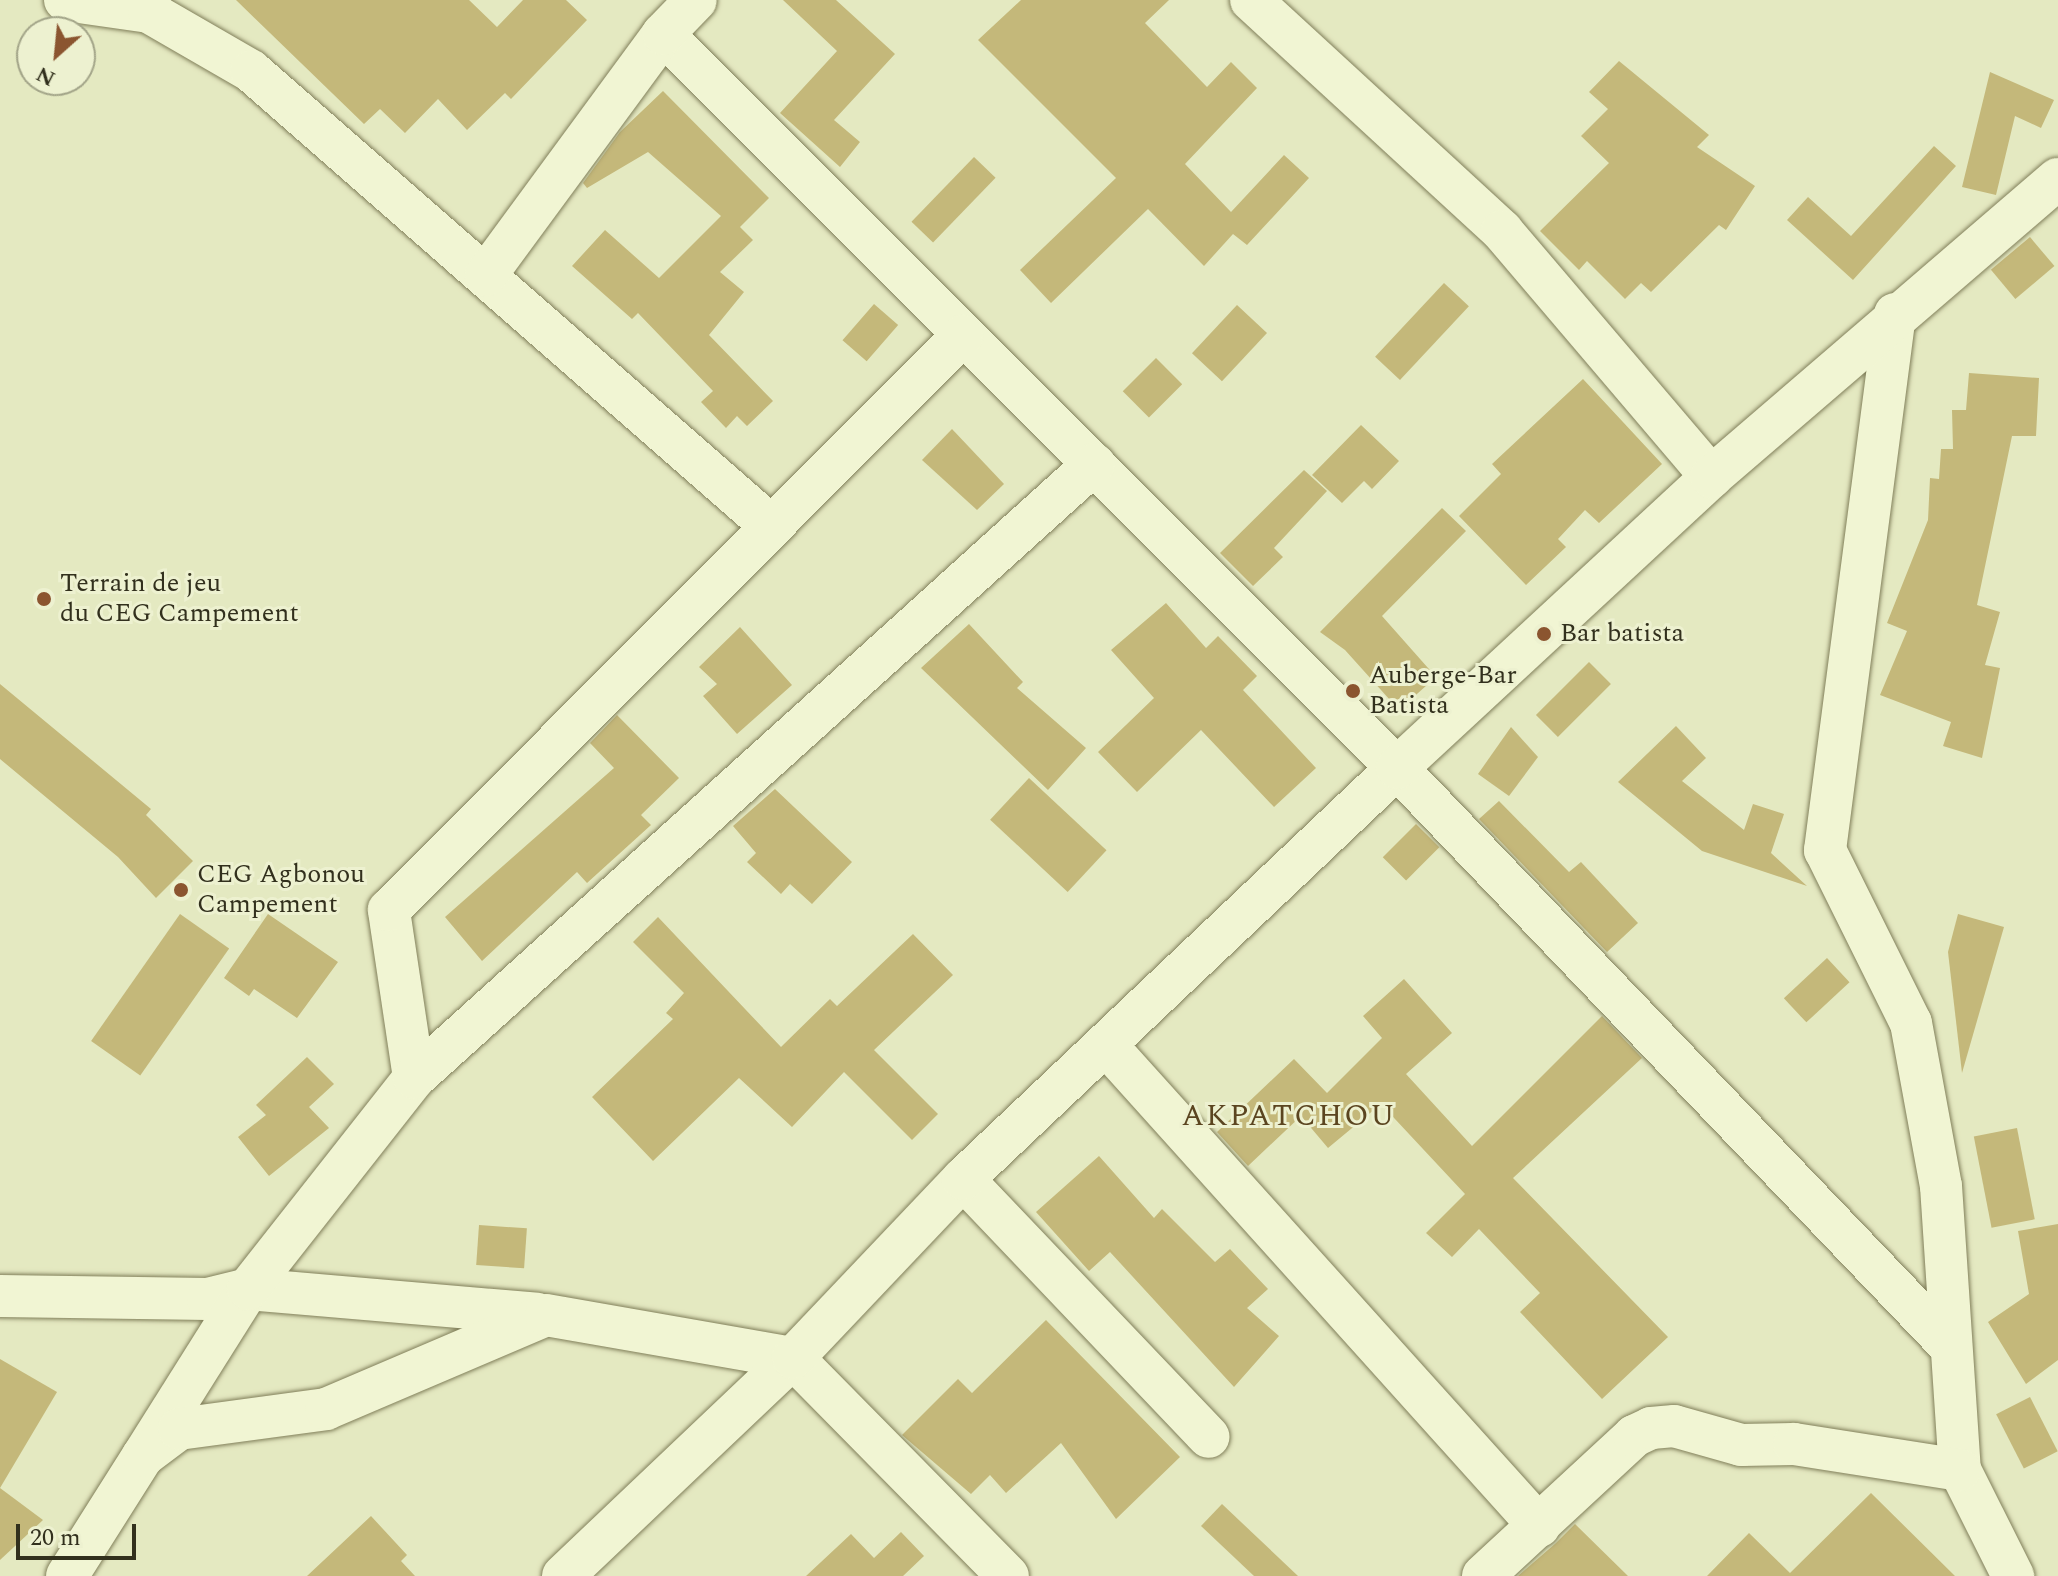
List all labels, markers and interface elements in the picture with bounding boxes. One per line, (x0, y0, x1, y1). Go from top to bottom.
north arrow (16, 16, 96, 96)
text: N (30, 57, 61, 95)
place label: Terrain de jeu du CEG Campement (60, 568, 299, 630)
marker: Terrain de jeu du CEG Campement (35, 590, 53, 608)
place label: Bar batista (1560, 618, 1684, 650)
marker: Bar batista (1535, 625, 1553, 643)
place label: Auberge-Bar Batista (1369, 660, 1517, 722)
marker: Auberge-Bar Batista (1344, 682, 1362, 700)
place label: CEG Agbonou Campement (197, 859, 365, 920)
marker: CEG Agbonou Campement (172, 881, 190, 899)
district label: AKPATCHOU (1182, 1098, 1396, 1134)
scale bar (20, 1508, 140, 1558)
text: 20 m (30, 1520, 81, 1556)

